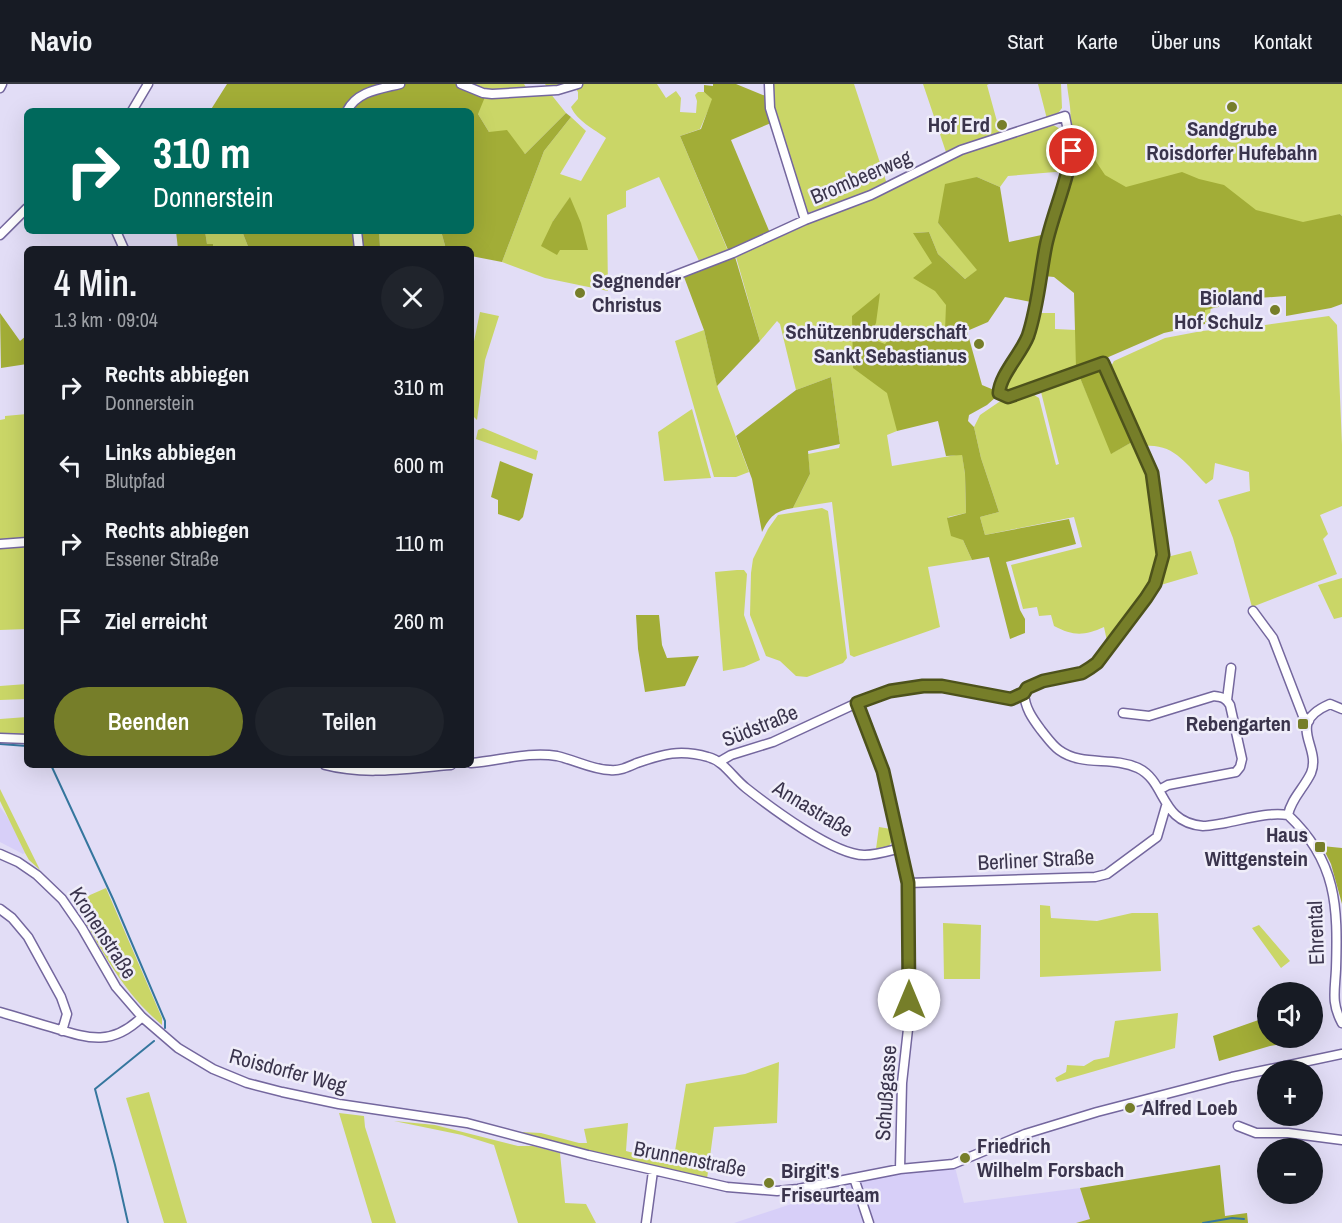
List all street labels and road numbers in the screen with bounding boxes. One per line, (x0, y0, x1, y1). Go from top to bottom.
street label: Brombeerweg (806, 142, 916, 211)
street label: Südstraße (718, 697, 802, 754)
street label: Annastraße (767, 773, 859, 844)
street label: Berliner Straße (977, 842, 1095, 877)
street label: Kronenstraße (63, 881, 144, 984)
street label: Ehrental (1300, 900, 1331, 966)
street label: Roisdorfer Weg (226, 1041, 350, 1100)
street label: Schußgasse (868, 1044, 903, 1142)
street label: Brunnenstraße (631, 1133, 749, 1184)

